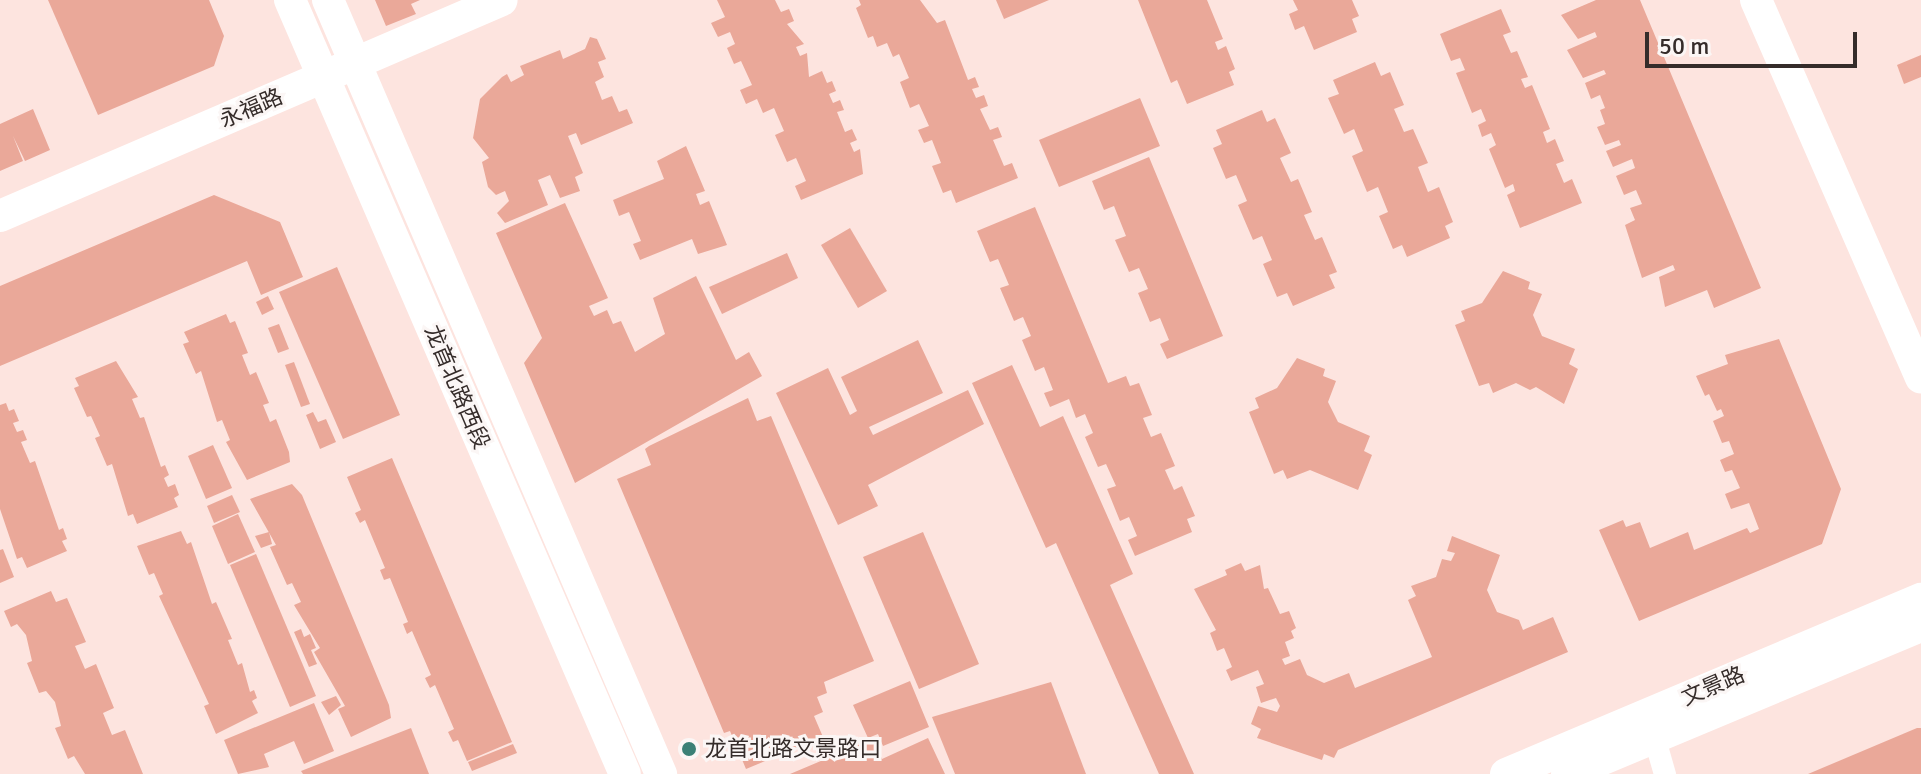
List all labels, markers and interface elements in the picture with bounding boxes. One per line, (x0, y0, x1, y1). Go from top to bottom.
scale bar (1649, 16, 1861, 66)
text: 50 m (1659, 31, 1709, 61)
street label: 永福路 (215, 83, 287, 133)
street label: 龙首北路西段 (419, 321, 495, 453)
street label: 文景路 (1677, 661, 1749, 711)
place label: 龙首北路文景路口 (705, 736, 881, 762)
marker: 龙首北路文景路口 (680, 740, 698, 758)

